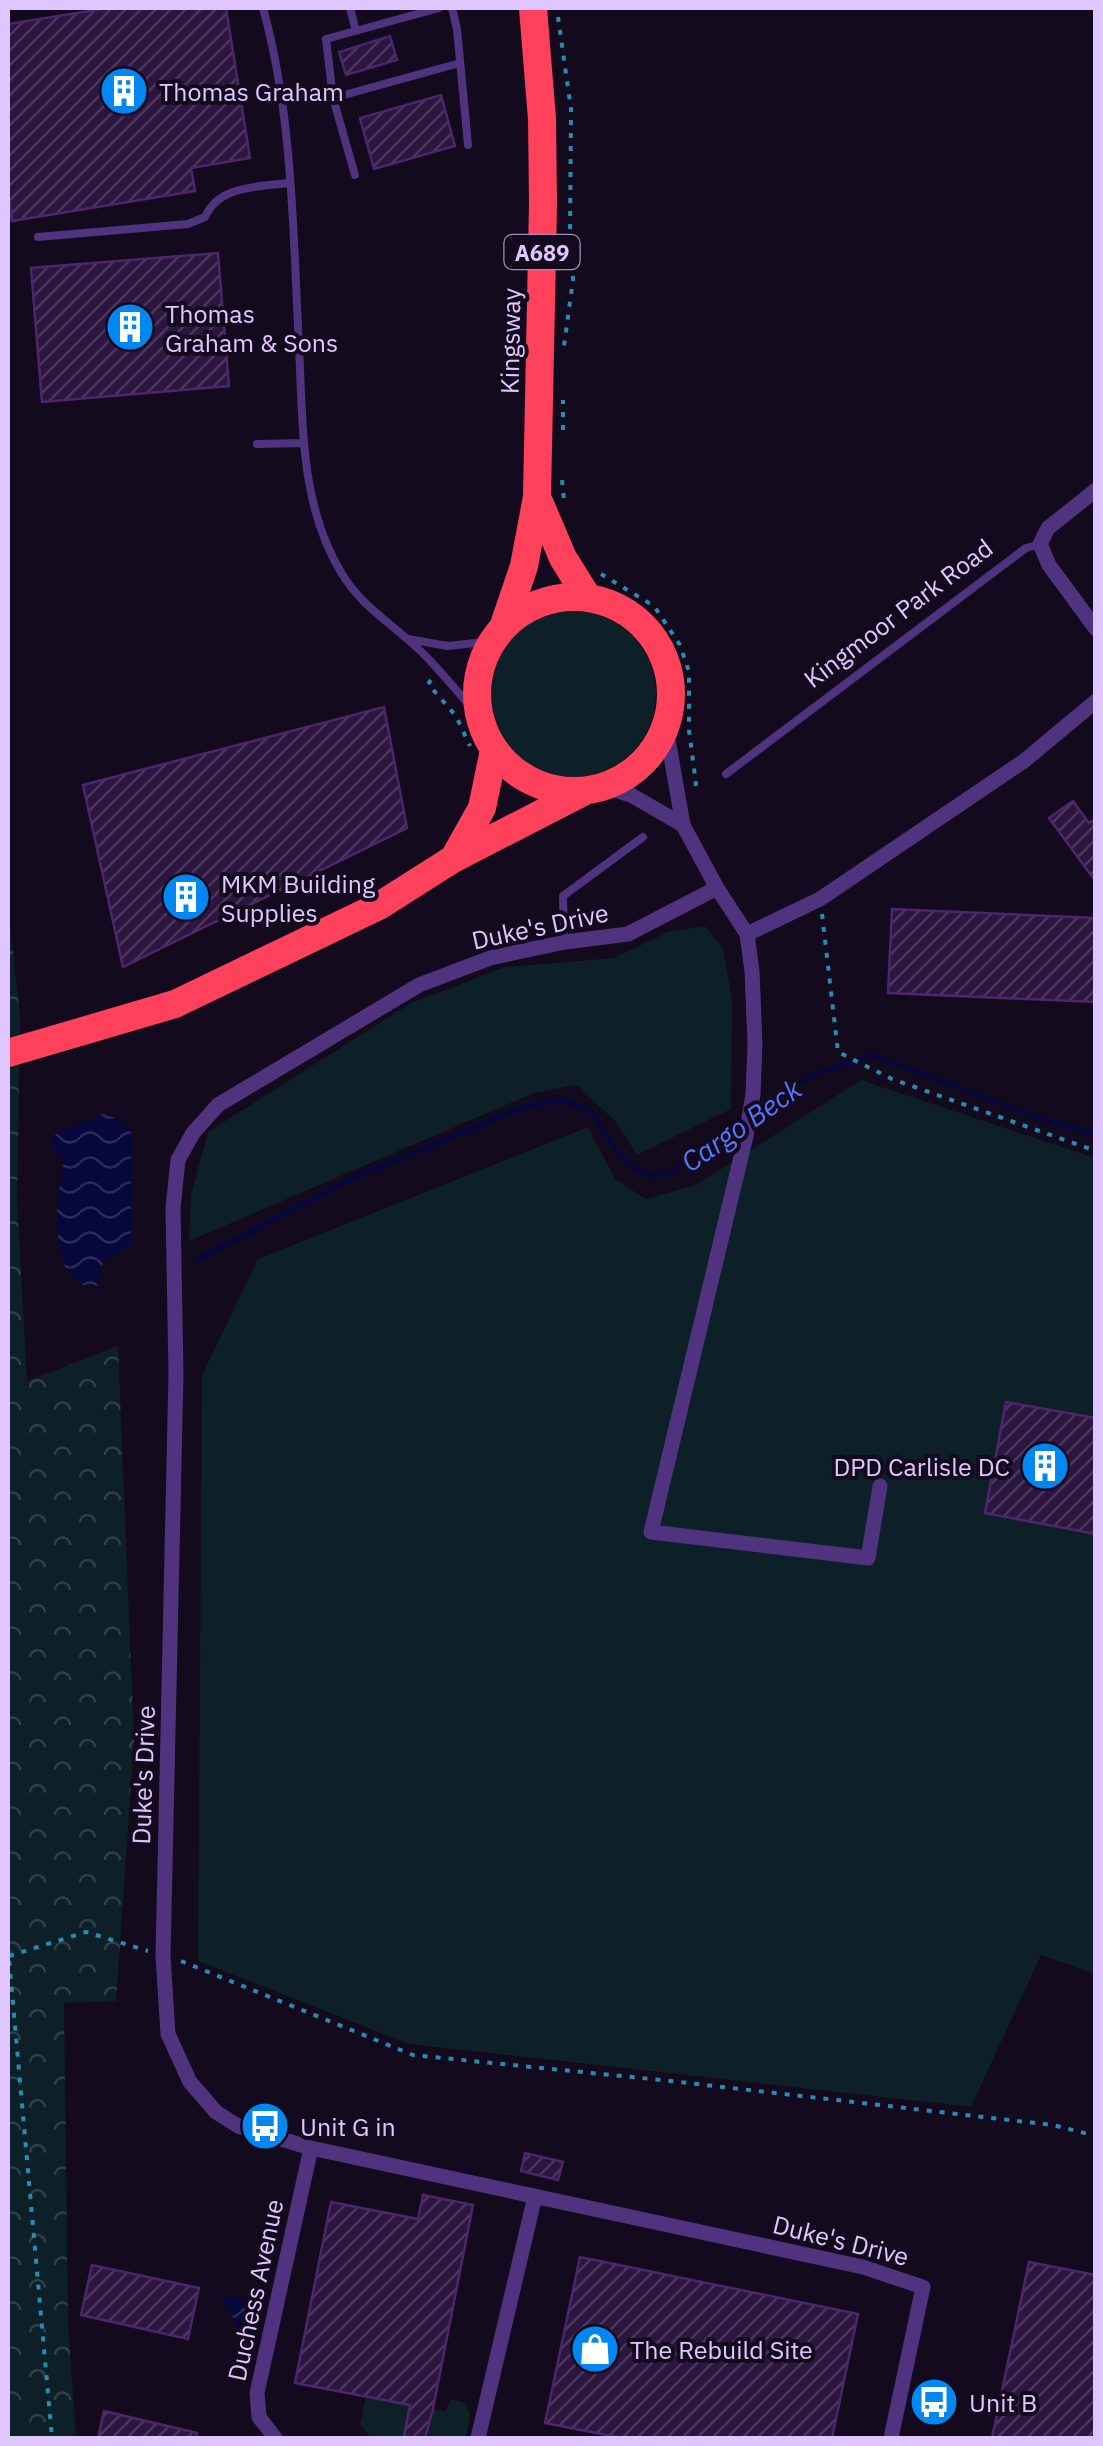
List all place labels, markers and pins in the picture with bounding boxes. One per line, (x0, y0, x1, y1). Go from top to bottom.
building icon: Thomas Graham (98, 65, 150, 117)
place label: Thomas Graham (159, 75, 344, 108)
place label: Thomas Graham & Sons (165, 297, 338, 359)
building icon: Thomas Graham & Sons (104, 301, 156, 353)
place label: MKM Building Supplies (221, 867, 375, 929)
building icon: MKM Building Supplies (160, 871, 212, 923)
building icon: DPD Carlisle DC (1019, 1440, 1071, 1492)
place label: DPD Carlisle DC (833, 1450, 1010, 1483)
bus stop icon: Unit G in (239, 2100, 291, 2152)
place label: Unit G in (300, 2110, 396, 2143)
shop icon: The Rebuild Site (569, 2323, 621, 2375)
place label: The Rebuild Site (630, 2333, 813, 2366)
bus stop icon: Unit B (908, 2376, 960, 2428)
place label: Unit B (969, 2386, 1037, 2419)

